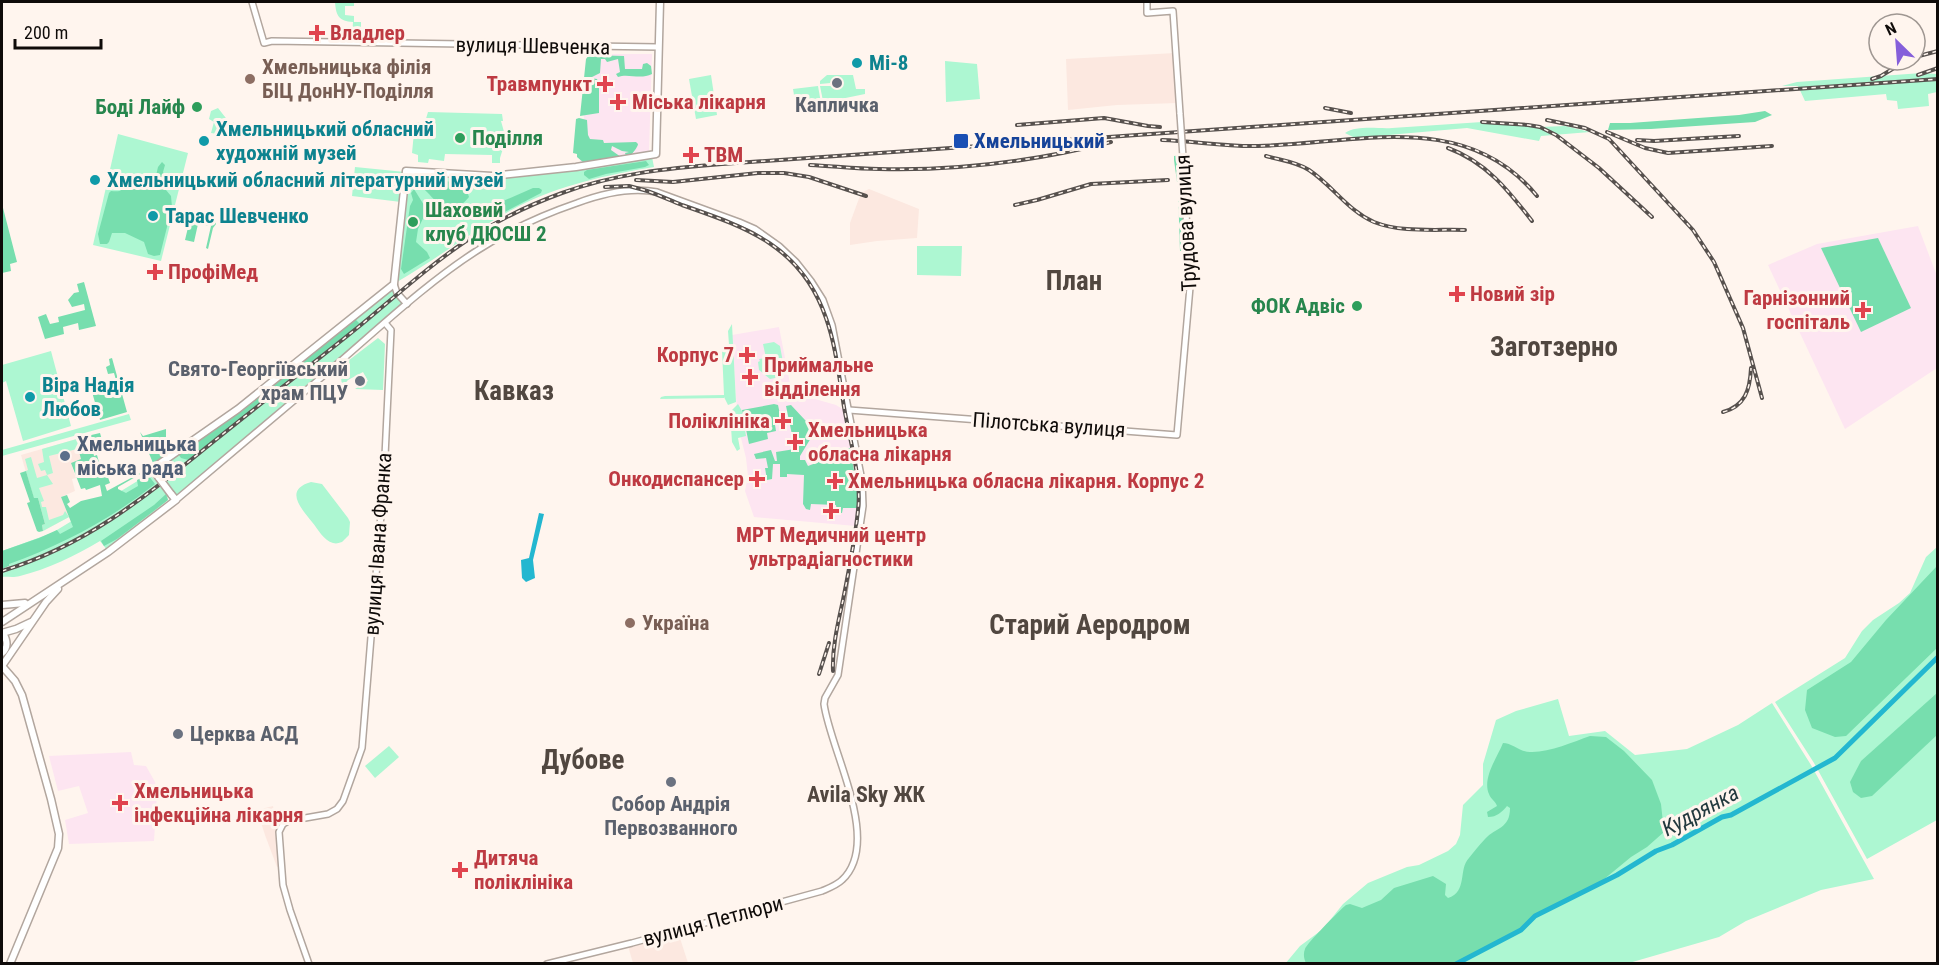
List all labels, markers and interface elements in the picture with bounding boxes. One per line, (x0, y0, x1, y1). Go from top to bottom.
scale bar (15, 12, 100, 50)
north arrow (1867, 12, 1927, 72)
text: N (1882, 18, 1899, 40)
place label: Владлер (330, 21, 405, 45)
text: 200 m (24, 22, 68, 43)
marker: Владлер (308, 24, 326, 42)
street label: вулиця Шевченка (456, 33, 610, 59)
place label: Mi-8 (869, 51, 908, 75)
place label: Хмельницька філія БІЦ ДонНУ-Поділля (262, 55, 434, 103)
marker: Mi-8 (850, 56, 864, 70)
marker: Хмельницька філія БІЦ ДонНУ-Поділля (243, 72, 257, 86)
place label: Травмпункт (486, 72, 592, 96)
marker: Травмпункт (596, 75, 614, 93)
marker: Капличка (830, 76, 844, 90)
place label: Міська лікарня (632, 90, 766, 114)
marker: Міська лікарня (609, 93, 627, 111)
place label: Капличка (795, 93, 879, 117)
place label: Боді Лайф (95, 95, 185, 119)
marker: Боді Лайф (190, 100, 204, 114)
place label: Хмельницький обласний художній музей (216, 117, 434, 165)
place label: Поділля (472, 126, 543, 150)
place label: Хмельницький (974, 129, 1105, 153)
marker: Поділля (453, 131, 467, 145)
marker: Хмельницький (952, 132, 970, 150)
marker: Хмельницький обласний художній музей (197, 134, 211, 148)
place label: ТВМ (704, 143, 743, 167)
marker: ТВМ (682, 146, 700, 164)
street label: Трудова вулиця (1170, 154, 1202, 292)
place label: Хмельницький обласний літературний музей (107, 168, 504, 192)
marker: Хмельницький обласний літературний музей (88, 173, 102, 187)
place label: Шаховий клуб ДЮСШ 2 (425, 198, 547, 246)
place label: Тарас Шевченко (165, 204, 309, 228)
marker: Тарас Шевченко (146, 209, 160, 223)
marker: Шаховий клуб ДЮСШ 2 (406, 215, 420, 229)
place label: ПрофіМед (168, 260, 258, 284)
marker: ПрофіМед (146, 263, 164, 281)
district label: План (1046, 265, 1102, 297)
place label: Новий зір (1470, 282, 1555, 306)
marker: Новий зір (1448, 285, 1466, 303)
place label: Гарнізонний госпіталь (1743, 286, 1850, 334)
place label: ФОК Адвіс (1251, 294, 1345, 318)
marker: ФОК Адвіс (1350, 299, 1364, 313)
marker: Гарнізонний госпіталь (1854, 301, 1872, 319)
district label: Заготзерно (1490, 331, 1618, 363)
place label: Корпус 7 (657, 343, 734, 367)
marker: Корпус 7 (738, 346, 756, 364)
place label: Приймальне відділення (764, 353, 874, 401)
place label: Свято-Георгіївський храм ПЦУ (168, 357, 348, 405)
marker: Приймальне відділення (741, 368, 759, 386)
place label: Віра Надія Любов (42, 373, 135, 421)
marker: Свято-Георгіївський храм ПЦУ (353, 374, 367, 388)
district label: Кавказ (474, 375, 554, 407)
marker: Віра Надія Любов (23, 390, 37, 404)
street label: Пілотська вулиця (972, 408, 1126, 442)
place label: Поліклініка (668, 409, 770, 433)
marker: Поліклініка (774, 412, 792, 430)
place label: Хмельницька обласна лікарня (808, 418, 952, 466)
place label: Хмельницька міська рада (77, 432, 197, 480)
marker: Хмельницька обласна лікарня (786, 433, 804, 451)
marker: Хмельницька міська рада (58, 449, 72, 463)
street label: вулиця Івана Франка (360, 452, 396, 636)
place label: Онкодиспансер (608, 467, 744, 491)
place label: Хмельницька обласна лікарня. Корпус 2 (848, 469, 1204, 493)
marker: Онкодиспансер (748, 470, 766, 488)
marker: Хмельницька обласна лікарня. Корпус 2 (826, 472, 844, 490)
marker: МРТ Медичний центр ультрадіагностики (822, 502, 840, 520)
place label: МРТ Медичний центр ультрадіагностики (736, 523, 926, 571)
district label: Старий Аеродром (989, 609, 1191, 641)
place label: Україна (642, 611, 710, 635)
marker: Україна (623, 616, 637, 630)
place label: Церква АСД (190, 722, 299, 746)
marker: Церква АСД (171, 727, 185, 741)
district label: Дубове (541, 744, 625, 776)
marker: Собор Андрія Первозванного (664, 775, 678, 789)
place label: Хмельницька інфекційна лікарня (134, 779, 304, 827)
water label: Кудрянка (1658, 780, 1743, 841)
district label: Avila Sky ЖК (807, 782, 926, 807)
place label: Собор Андрія Первозванного (604, 792, 738, 840)
marker: Хмельницька інфекційна лікарня (111, 794, 129, 812)
place label: Дитяча поліклініка (474, 846, 573, 894)
marker: Дитяча поліклініка (451, 861, 469, 879)
street label: вулиця Петлюри (640, 891, 786, 951)

